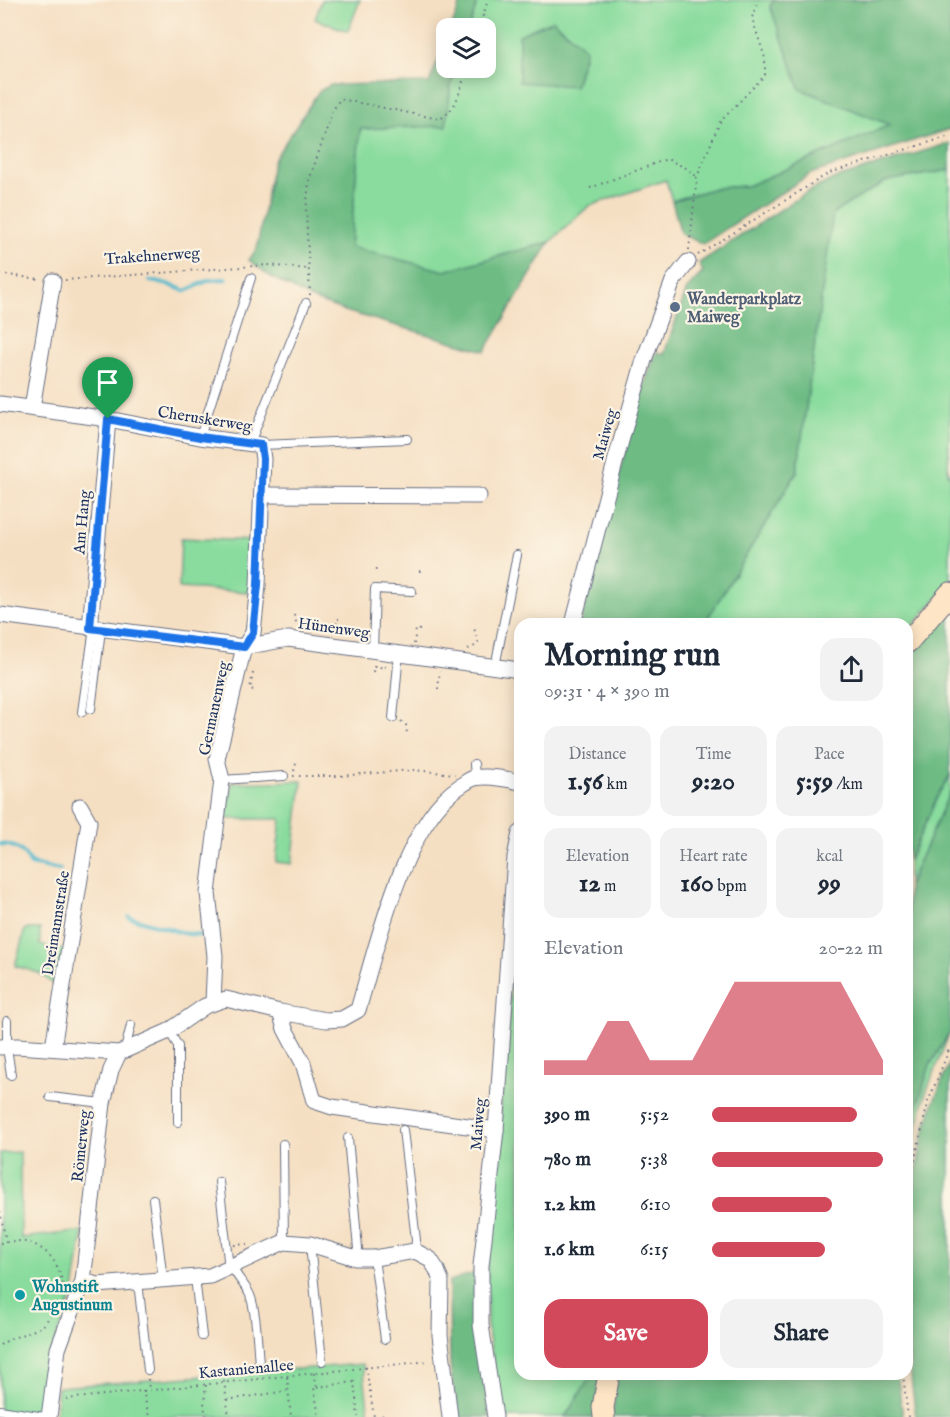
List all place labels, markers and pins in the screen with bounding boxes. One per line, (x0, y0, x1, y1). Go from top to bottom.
place label: Wanderparkplatz Maiweg (686, 290, 802, 328)
marker: Wanderparkplatz Maiweg (668, 300, 682, 314)
pin (82, 357, 133, 419)
place label: Wohnstift Augustinum (31, 1278, 113, 1316)
marker: Wohnstift Augustinum (13, 1288, 27, 1302)

